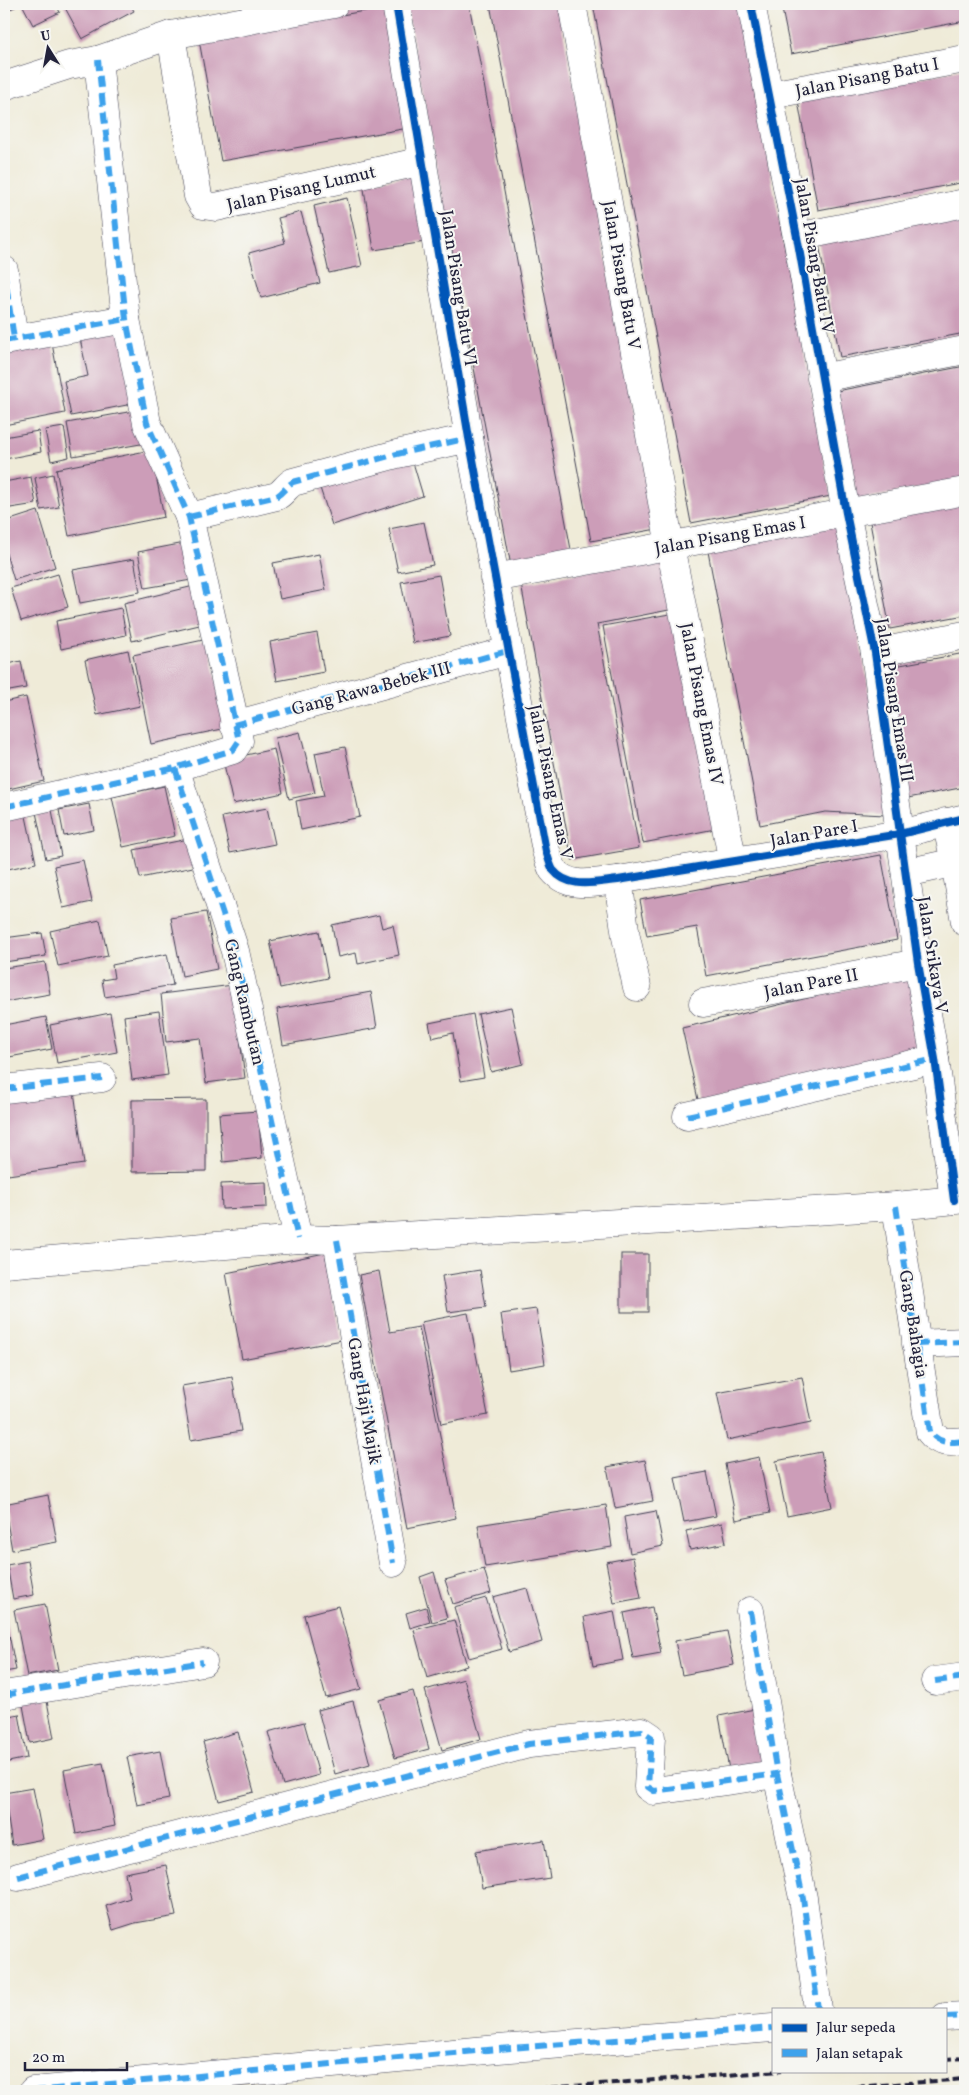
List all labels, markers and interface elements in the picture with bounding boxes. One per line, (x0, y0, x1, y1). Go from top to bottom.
north arrow (22, 22, 72, 72)
text: U (39, 26, 53, 47)
street label: Jalan Pisang Batu I (793, 52, 941, 105)
street label: Jalan Pisang Lumut (224, 160, 378, 219)
street label: Jalan Pisang Batu IV (787, 176, 840, 336)
street label: Jalan Pisang Batu V (595, 199, 646, 352)
street label: Jalan Pisang Batu VI (433, 208, 482, 368)
street label: Jalan Pisang Emas I (653, 511, 808, 562)
street label: Jalan Pisang Emas III (868, 616, 919, 784)
street label: Jalan Pisang Emas IV (672, 621, 729, 788)
street label: Gang Rawa Bebek III (289, 656, 454, 723)
street label: Jalan Pisang Emas V (521, 702, 578, 862)
street label: Jalan Pare I (768, 814, 860, 855)
street label: Jalan Srikaya V (910, 895, 953, 1016)
street label: Gang Rambutan (217, 937, 270, 1068)
street label: Jalan Pare II (762, 963, 861, 1006)
street label: Gang Bahagia (892, 1268, 933, 1380)
street label: Gang Haji Majik (340, 1336, 387, 1467)
legend (772, 2008, 946, 2072)
text: Jalur sepeda (816, 2018, 896, 2039)
scale bar (25, 2040, 128, 2072)
text: Jalan setapak (816, 2044, 903, 2065)
text: 20 m (32, 2048, 65, 2069)

